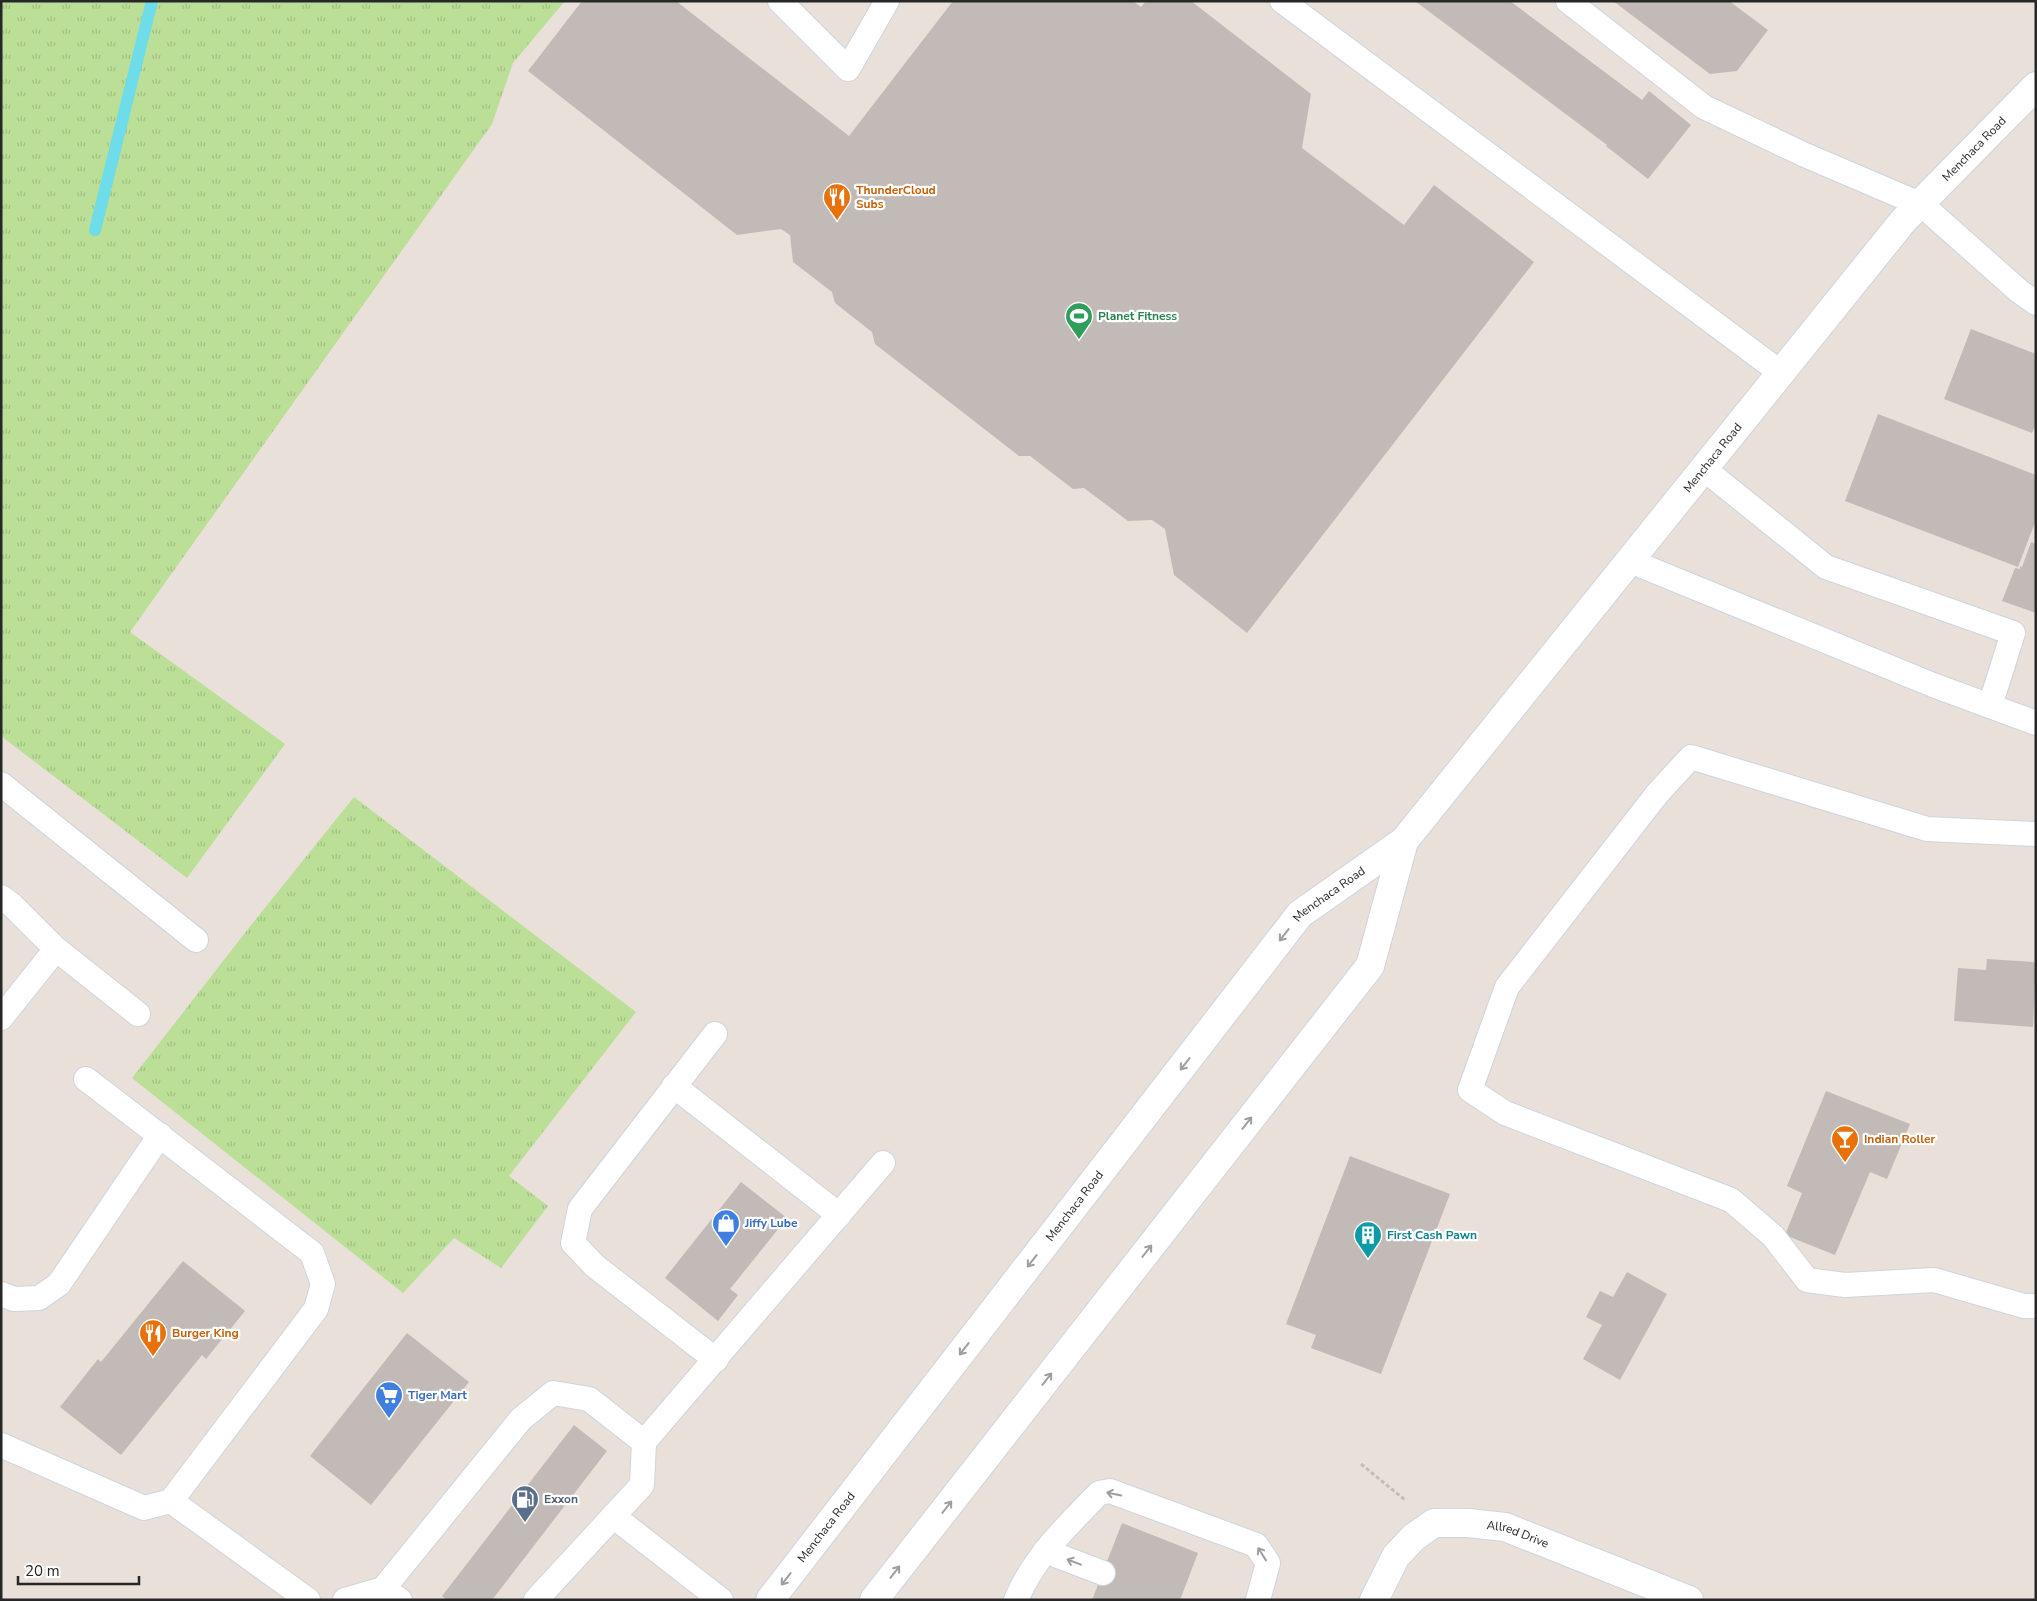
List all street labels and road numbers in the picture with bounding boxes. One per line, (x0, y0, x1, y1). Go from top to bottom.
street label: Menchaca Road (1938, 113, 2010, 185)
street label: Menchaca Road (1680, 419, 1745, 496)
street label: Menchaca Road (1289, 863, 1368, 925)
street label: Menchaca Road (1042, 1167, 1107, 1245)
street label: Menchaca Road (794, 1489, 859, 1566)
street label: Allred Drive (1486, 1517, 1551, 1552)

